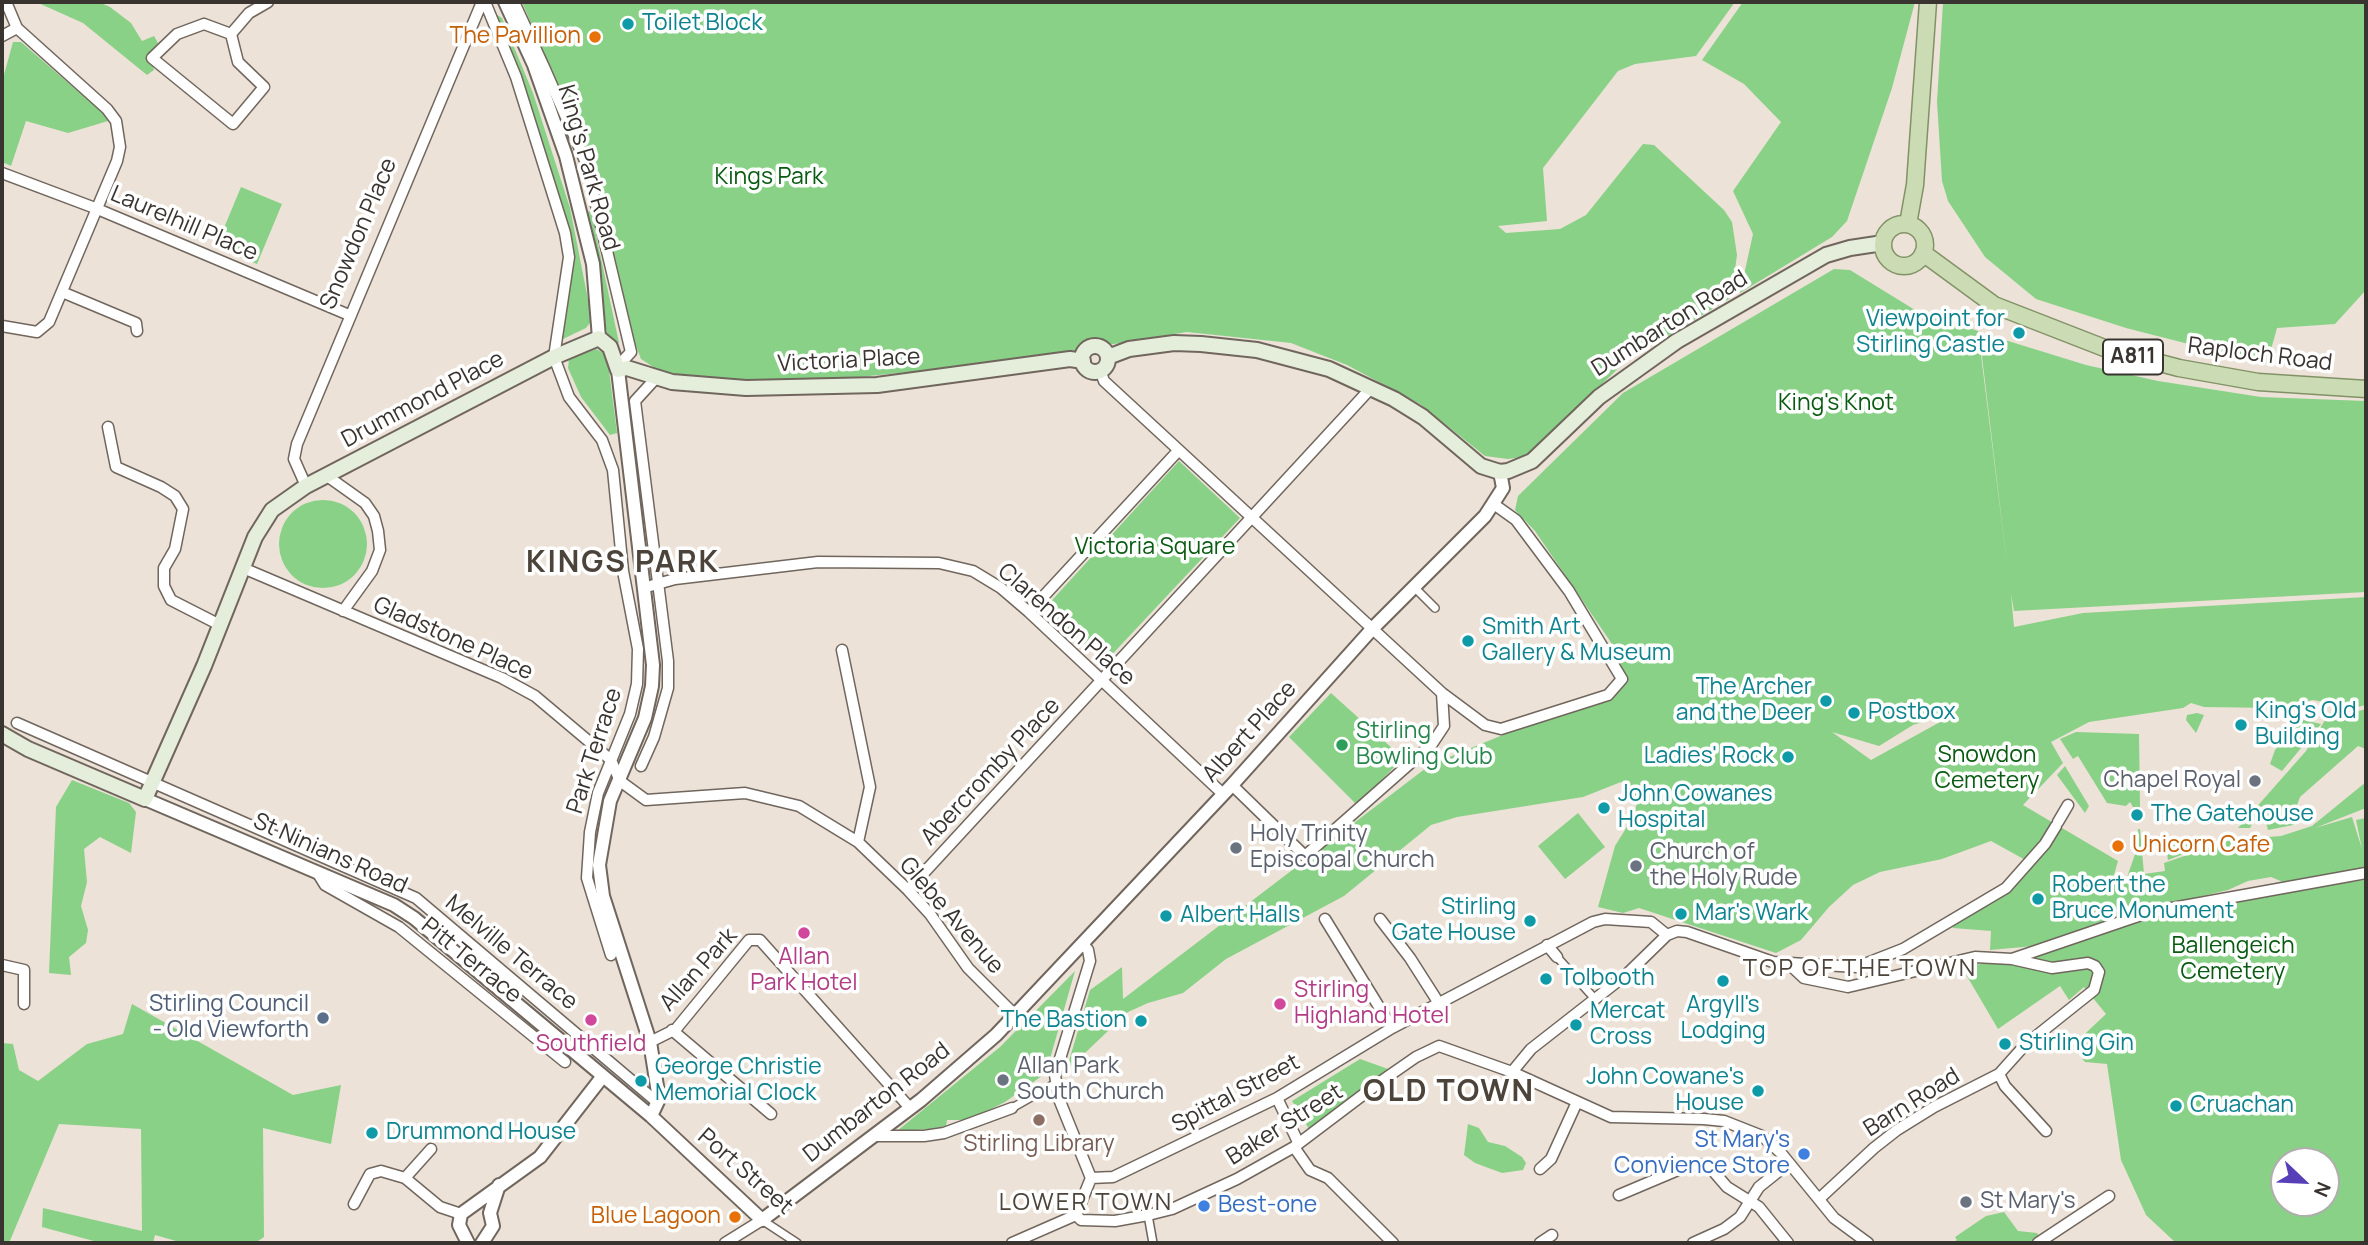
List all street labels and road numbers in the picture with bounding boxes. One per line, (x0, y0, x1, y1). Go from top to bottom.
street label: King's Park Road (551, 82, 625, 254)
street label: Snowdon Place (315, 154, 403, 314)
street label: Laurelhill Place (106, 181, 262, 267)
street label: Dumbarton Road (1587, 265, 1753, 383)
street label: Raploch Road (2186, 332, 2334, 378)
road number: A811 (2103, 340, 2163, 374)
street label: Victoria Place (777, 343, 921, 379)
street label: Drummond Place (337, 346, 509, 454)
street label: Clarendon Place (992, 558, 1140, 692)
street label: Gladstone Place (369, 591, 537, 687)
street label: Albert Place (1197, 676, 1303, 788)
street label: Park Terrace (562, 685, 628, 817)
street label: Abercromby Place (916, 693, 1066, 851)
street label: St Ninians Road (249, 808, 411, 900)
street label: Glebe Avenue (893, 852, 1009, 980)
street label: Melville Terrace (439, 890, 583, 1016)
street label: Pitt Terrace (415, 912, 527, 1010)
street label: Allan Park (655, 923, 743, 1017)
street label: Dumbarton Road (798, 1037, 956, 1169)
street label: Spittal Street (1167, 1049, 1305, 1139)
street label: Barn Road (1859, 1063, 1965, 1143)
street label: Baker Street (1222, 1078, 1348, 1172)
street label: Port Street (692, 1123, 798, 1221)

